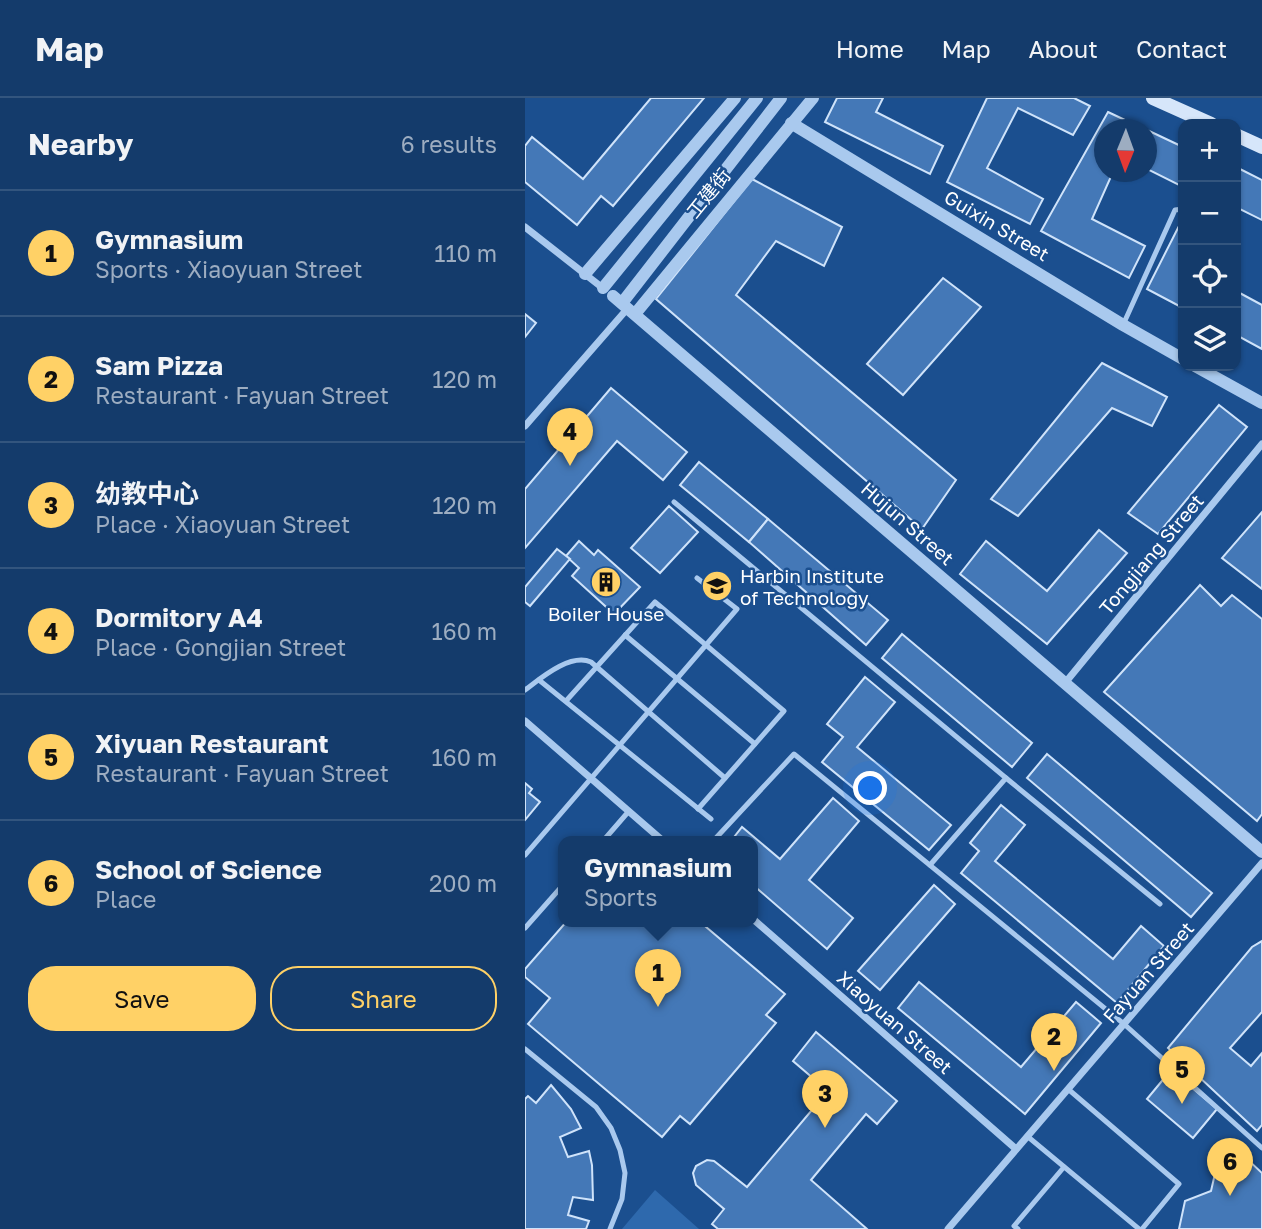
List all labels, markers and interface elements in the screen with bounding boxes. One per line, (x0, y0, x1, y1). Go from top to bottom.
text: Map (35, 29, 104, 68)
text: Home (836, 34, 904, 63)
text: Map (942, 34, 991, 63)
text: About (1029, 34, 1098, 63)
text: Contact (1136, 34, 1227, 63)
north arrow (1094, 119, 1157, 182)
map controls (1178, 119, 1241, 371)
button: + (1178, 119, 1241, 182)
text: Nearby (28, 126, 133, 162)
text: 6 results (401, 130, 497, 158)
street label: 工建街 (681, 164, 735, 222)
button: − (1178, 182, 1241, 245)
street label: Guixin Street (940, 185, 1054, 265)
text: Gymnasium (95, 224, 243, 255)
text: 1 (45, 239, 57, 267)
text: 110 m (434, 239, 497, 267)
button: locate (1178, 245, 1241, 308)
text: Sports · Xiaoyuan Street (95, 255, 362, 283)
button: layers (1178, 308, 1241, 371)
text: Sam Pizza (95, 350, 223, 381)
text: 2 (44, 365, 58, 393)
text: 120 m (432, 365, 497, 393)
text: Restaurant · Fayuan Street (95, 381, 389, 409)
pin: 4 (547, 408, 593, 466)
street label: Hujun Street (857, 477, 959, 569)
text: 幼教中心 (95, 478, 199, 509)
street label: Tongjiang Street (1094, 489, 1208, 619)
text: 3 (44, 491, 58, 519)
text: 120 m (432, 491, 497, 519)
text: Place · Xiaoyuan Street (95, 510, 350, 538)
place label: Harbin Institute of Technology (740, 564, 884, 609)
building icon: Boiler House (589, 565, 623, 599)
school or university icon: Harbin Institute of Technology (700, 569, 734, 603)
text: Dormitory A4 (95, 602, 263, 633)
place label: Boiler House (548, 602, 664, 625)
text: 4 (44, 617, 58, 645)
text: 160 m (432, 617, 497, 645)
text: Place · Gongjian Street (95, 633, 346, 661)
text: Xiyuan Restaurant (95, 728, 329, 759)
text: 5 (44, 743, 58, 771)
text: 160 m (432, 743, 497, 771)
text: Restaurant · Fayuan Street (95, 759, 389, 787)
your location (853, 771, 887, 805)
popup (558, 836, 758, 927)
text: Gymnasium (584, 852, 732, 883)
text: School of Science (95, 854, 322, 885)
text: 6 (44, 869, 58, 897)
text: 200 m (429, 869, 497, 897)
text: Sports (584, 883, 657, 911)
text: Place (95, 885, 156, 913)
street label: Fayuan Street (1098, 917, 1198, 1027)
pin: 1 (635, 949, 681, 1007)
button: Save (28, 966, 256, 1031)
button: Share (270, 966, 497, 1031)
street label: Xiaoyuan Street (833, 966, 957, 1078)
pin: 2 (1031, 1013, 1077, 1071)
pin: 5 (1159, 1046, 1205, 1104)
pin: 3 (802, 1070, 848, 1128)
pin: 6 (1207, 1138, 1253, 1196)

